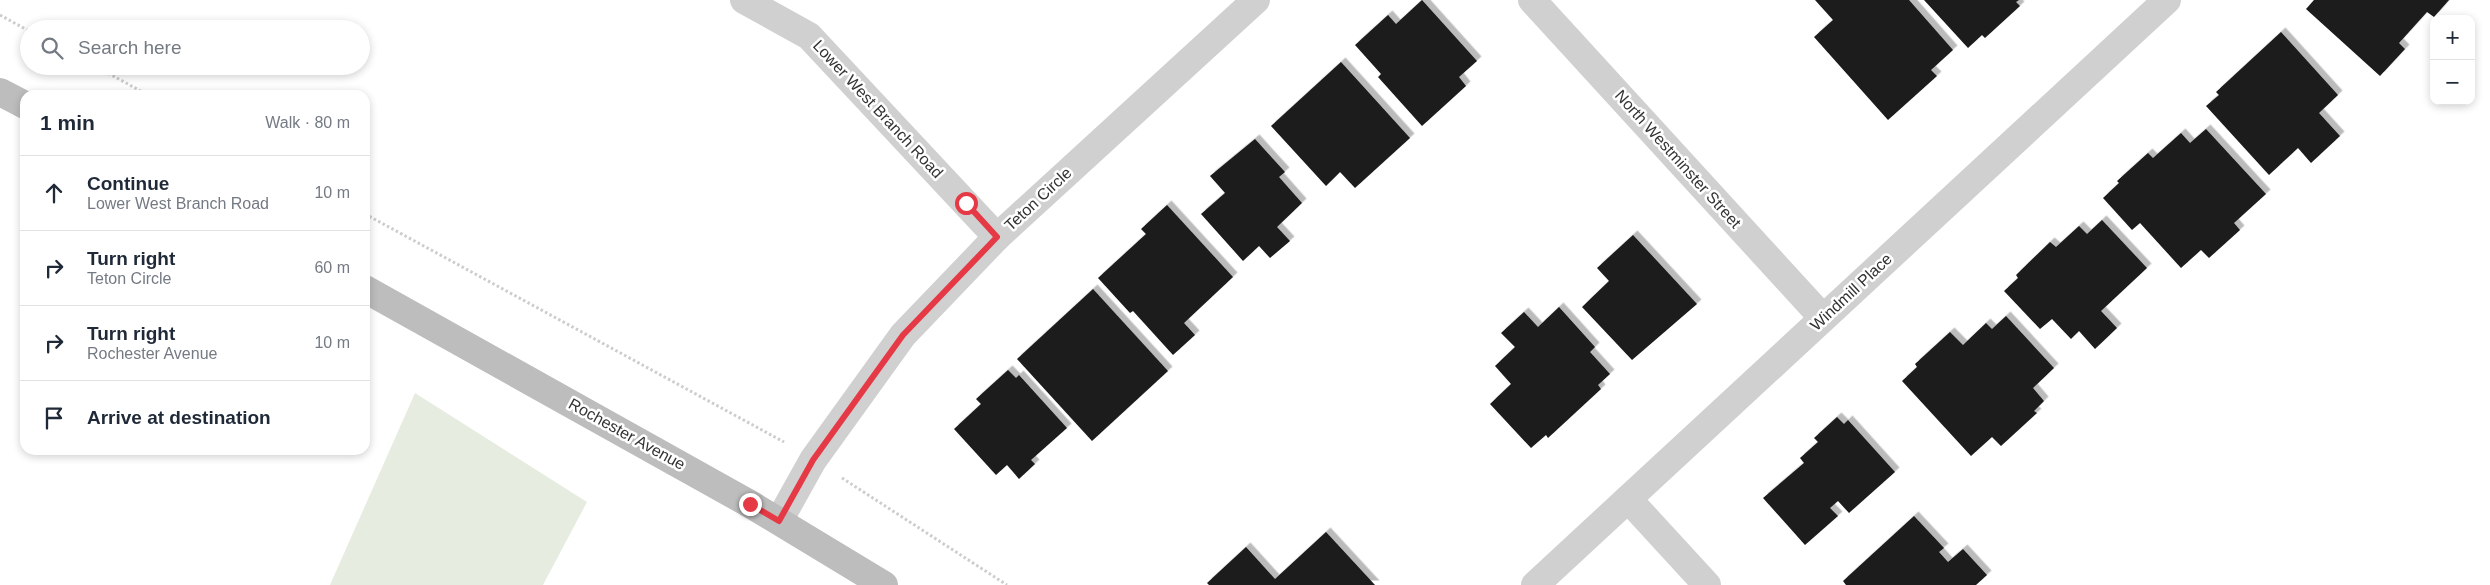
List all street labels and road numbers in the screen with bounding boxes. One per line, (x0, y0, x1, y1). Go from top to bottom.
street label: Lower West Branch Road (810, 37, 946, 181)
street label: North Westminster Street (1612, 87, 1745, 232)
street label: Teton Circle (1001, 164, 1075, 234)
street label: Windmill Place (1807, 250, 1895, 334)
street label: Rochester Avenue (566, 395, 688, 473)

